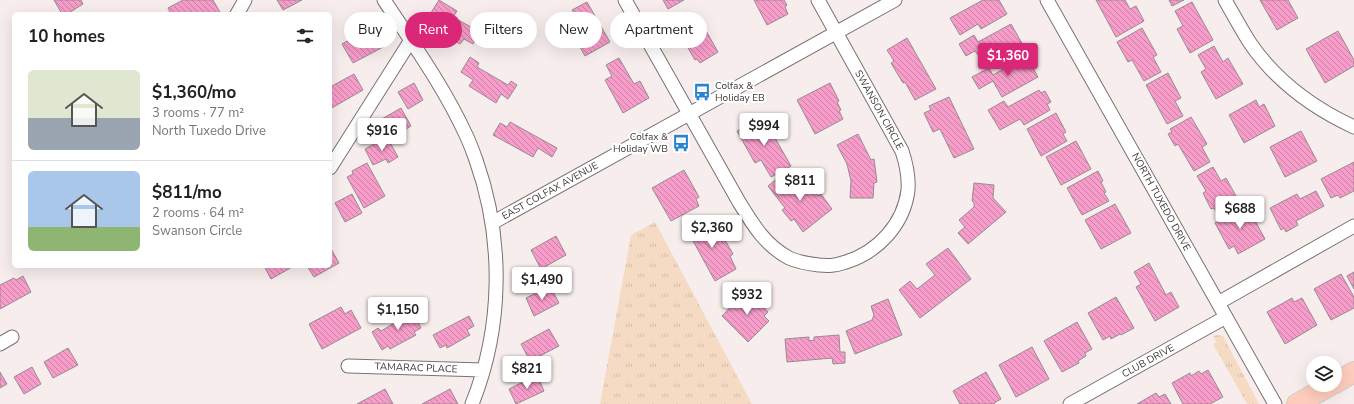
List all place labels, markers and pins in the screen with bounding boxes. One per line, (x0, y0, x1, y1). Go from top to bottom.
pin: $1,360 (975, 43, 1041, 77)
place label: Colfax & Holiday EB (715, 79, 765, 105)
bus stop icon: Colfax & Holiday EB (692, 82, 712, 102)
pin: $994 (740, 113, 788, 147)
pin: $916 (358, 118, 406, 152)
place label: Colfax & Holiday WB (613, 130, 668, 156)
bus stop icon: Colfax & Holiday WB (671, 133, 691, 153)
pin: $811 (776, 168, 824, 202)
pin: $688 (1216, 196, 1264, 230)
pin: $2,360 (679, 215, 745, 249)
pin: $1,490 (509, 267, 575, 301)
pin: $932 (723, 282, 771, 316)
pin: $1,150 (365, 297, 431, 331)
pin: $821 (503, 356, 551, 390)

